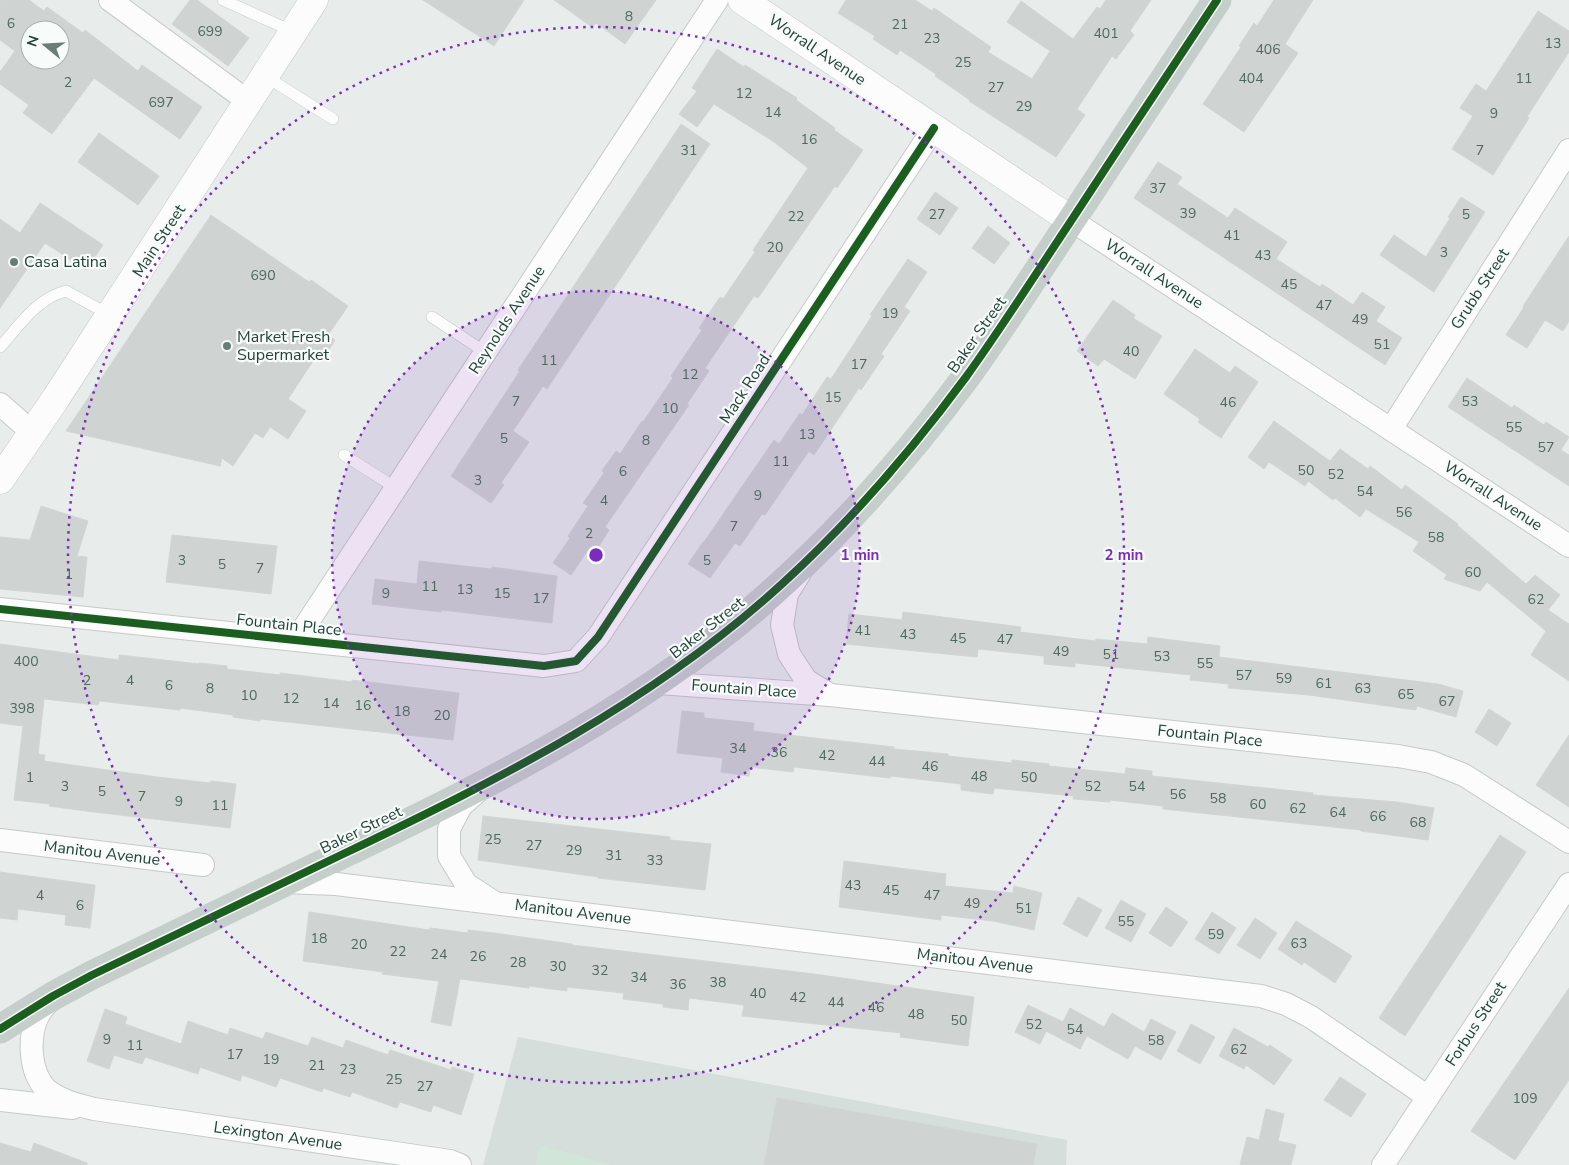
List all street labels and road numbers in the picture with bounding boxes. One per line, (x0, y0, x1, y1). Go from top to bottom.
street label: Worrall Avenue (764, 9, 870, 91)
street label: Main Street (127, 200, 191, 282)
street label: Worrall Avenue (1100, 234, 1208, 314)
street label: Grubb Street (1446, 244, 1515, 334)
street label: Reynolds Avenue (464, 261, 550, 379)
street label: Baker Street (942, 292, 1012, 378)
street label: Mack Road (714, 350, 776, 428)
street label: Worrall Avenue (1439, 456, 1547, 536)
street label: Baker Street (665, 592, 749, 664)
street label: Fountain Place (235, 609, 343, 641)
street label: Fountain Place (691, 674, 797, 704)
street label: Fountain Place (1156, 720, 1264, 752)
street label: Baker Street (316, 800, 406, 859)
street label: Manitou Avenue (43, 835, 161, 871)
street label: Manitou Avenue (514, 894, 632, 930)
street label: Manitou Avenue (916, 943, 1034, 979)
street label: Forbus Street (1440, 977, 1512, 1071)
street label: Lexington Avenue (212, 1116, 344, 1156)

